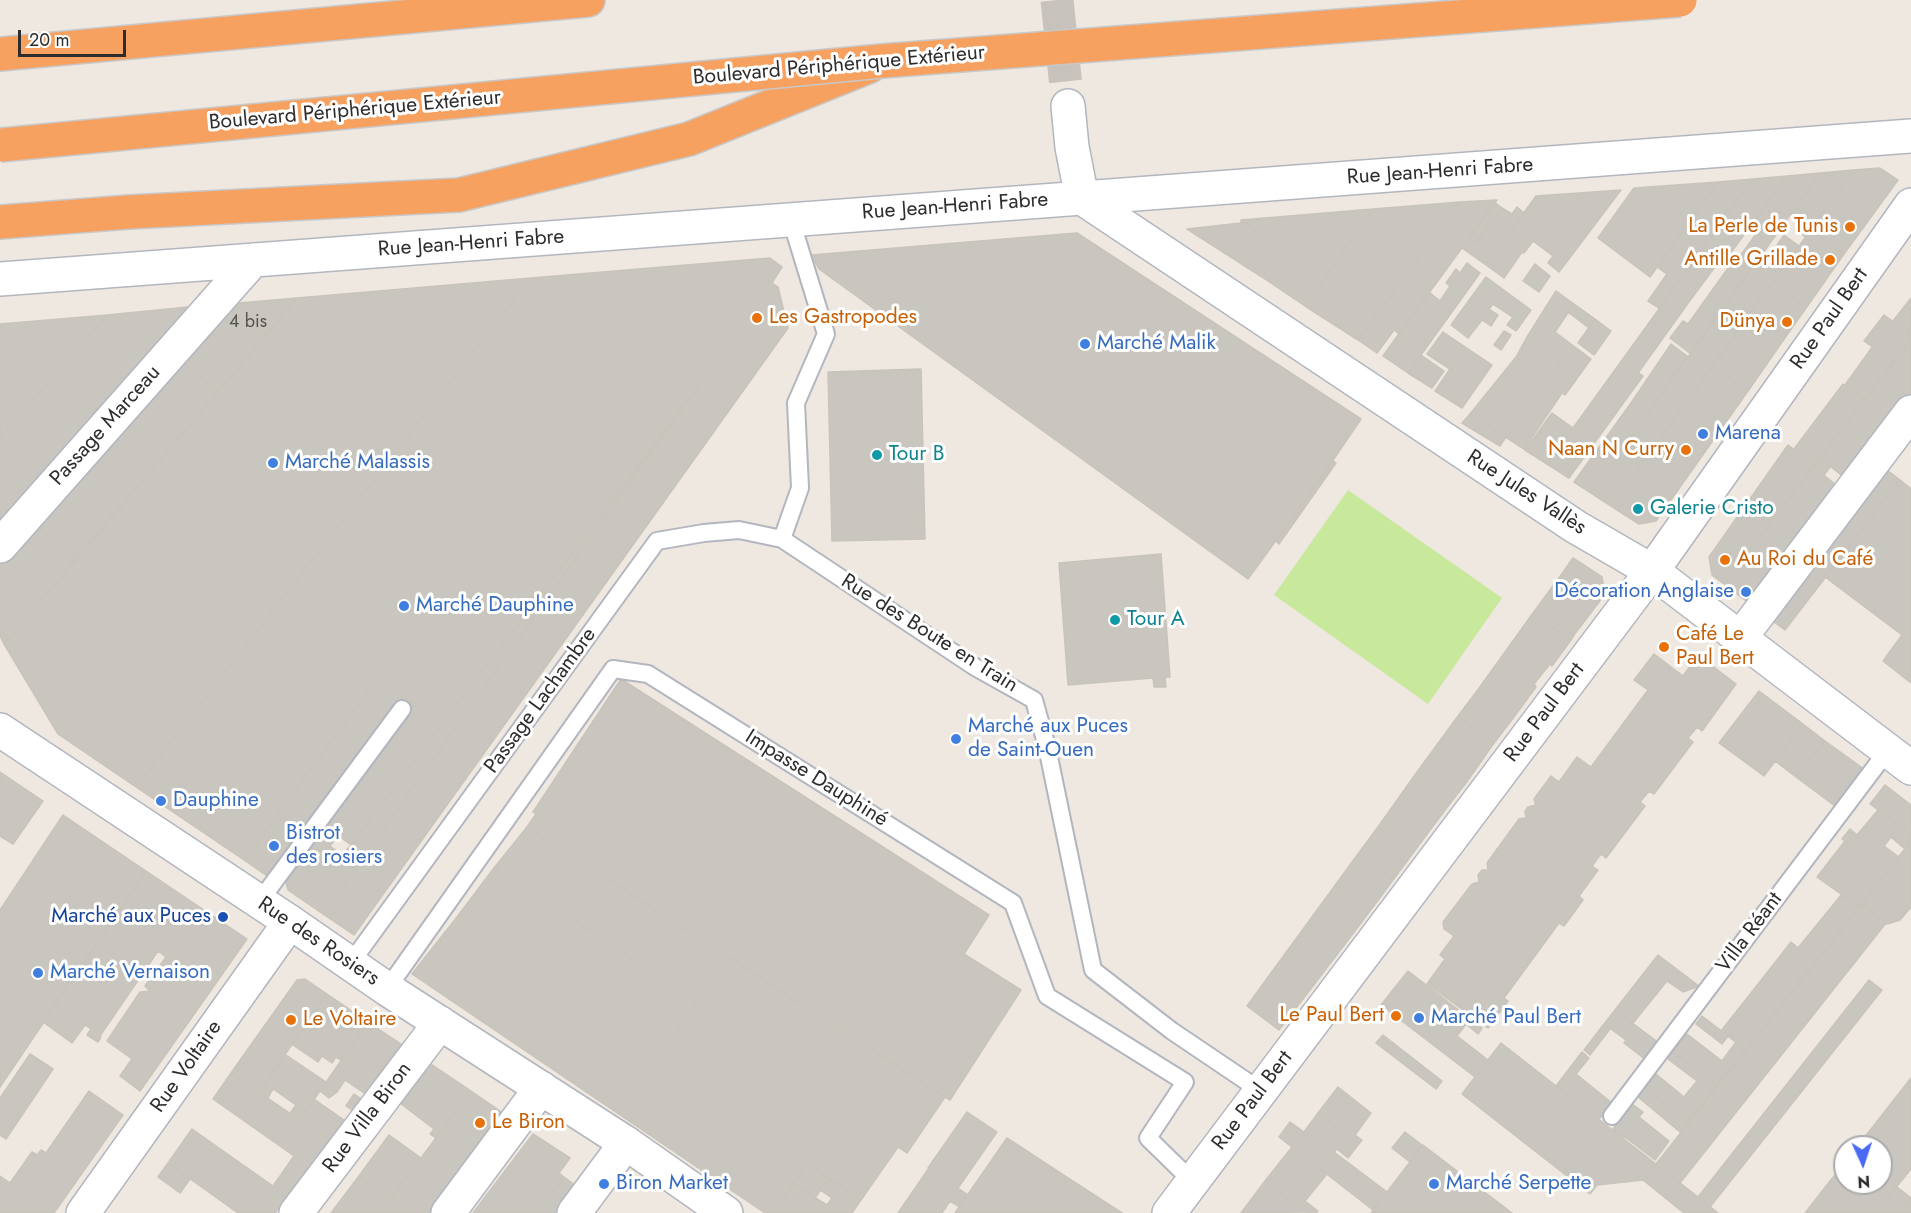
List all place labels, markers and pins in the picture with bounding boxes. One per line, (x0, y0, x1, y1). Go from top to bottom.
place label: La Perle de Tunis (1688, 214, 1838, 240)
marker: La Perle de Tunis (1843, 220, 1857, 234)
place label: Antille Grillade (1684, 247, 1818, 273)
marker: Antille Grillade (1823, 253, 1837, 267)
place label: Les Gastropodes (769, 305, 917, 331)
place label: Dünya (1719, 309, 1775, 335)
marker: Les Gastropodes (750, 311, 764, 325)
marker: Dünya (1780, 315, 1794, 329)
place label: Marché Malik (1097, 331, 1216, 357)
marker: Marché Malik (1078, 337, 1092, 351)
place label: Marena (1715, 421, 1781, 447)
marker: Marena (1696, 427, 1710, 441)
place label: Naan N Curry (1548, 437, 1674, 463)
place label: Tour B (889, 442, 944, 468)
marker: Naan N Curry (1679, 443, 1693, 457)
marker: Tour B (870, 448, 884, 462)
place label: Marché Malassis (285, 450, 430, 476)
marker: Marché Malassis (266, 456, 280, 470)
place label: Galerie Cristo (1650, 496, 1774, 522)
marker: Galerie Cristo (1631, 502, 1645, 516)
place label: Au Roi du Café (1737, 547, 1873, 573)
marker: Au Roi du Café (1718, 553, 1732, 567)
place label: Décoration Anglaise (1554, 579, 1734, 605)
marker: Décoration Anglaise (1739, 585, 1753, 599)
place label: Marché Dauphine (416, 593, 574, 619)
marker: Marché Dauphine (397, 599, 411, 613)
place label: Tour A (1127, 607, 1185, 633)
marker: Tour A (1108, 613, 1122, 627)
place label: Café Le Paul Bert (1676, 622, 1754, 672)
marker: Café Le Paul Bert (1657, 640, 1671, 654)
place label: Marché aux Puces de Saint-Ouen (968, 714, 1128, 764)
marker: Marché aux Puces de Saint-Ouen (949, 732, 963, 746)
place label: Dauphine (173, 788, 259, 814)
marker: Dauphine (154, 794, 168, 808)
place label: Bistrot des rosiers (286, 821, 382, 871)
marker: Bistrot des rosiers (267, 839, 281, 853)
place label: Marché aux Puces (51, 904, 211, 930)
marker: Marché aux Puces (216, 910, 230, 924)
place label: Marché Vernaison (50, 960, 210, 986)
marker: Marché Vernaison (31, 966, 45, 980)
place label: Le Paul Bert (1280, 1003, 1384, 1029)
place label: Marché Paul Bert (1431, 1005, 1581, 1031)
place label: Le Voltaire (303, 1007, 396, 1033)
marker: Le Paul Bert (1389, 1009, 1403, 1023)
marker: Marché Paul Bert (1412, 1011, 1426, 1025)
marker: Le Voltaire (284, 1013, 298, 1027)
place label: Le Biron (492, 1110, 565, 1136)
marker: Le Biron (473, 1116, 487, 1130)
place label: Biron Market (616, 1171, 728, 1197)
place label: Marché Serpette (1446, 1171, 1591, 1197)
marker: Biron Market (597, 1177, 611, 1191)
marker: Marché Serpette (1427, 1177, 1441, 1191)

